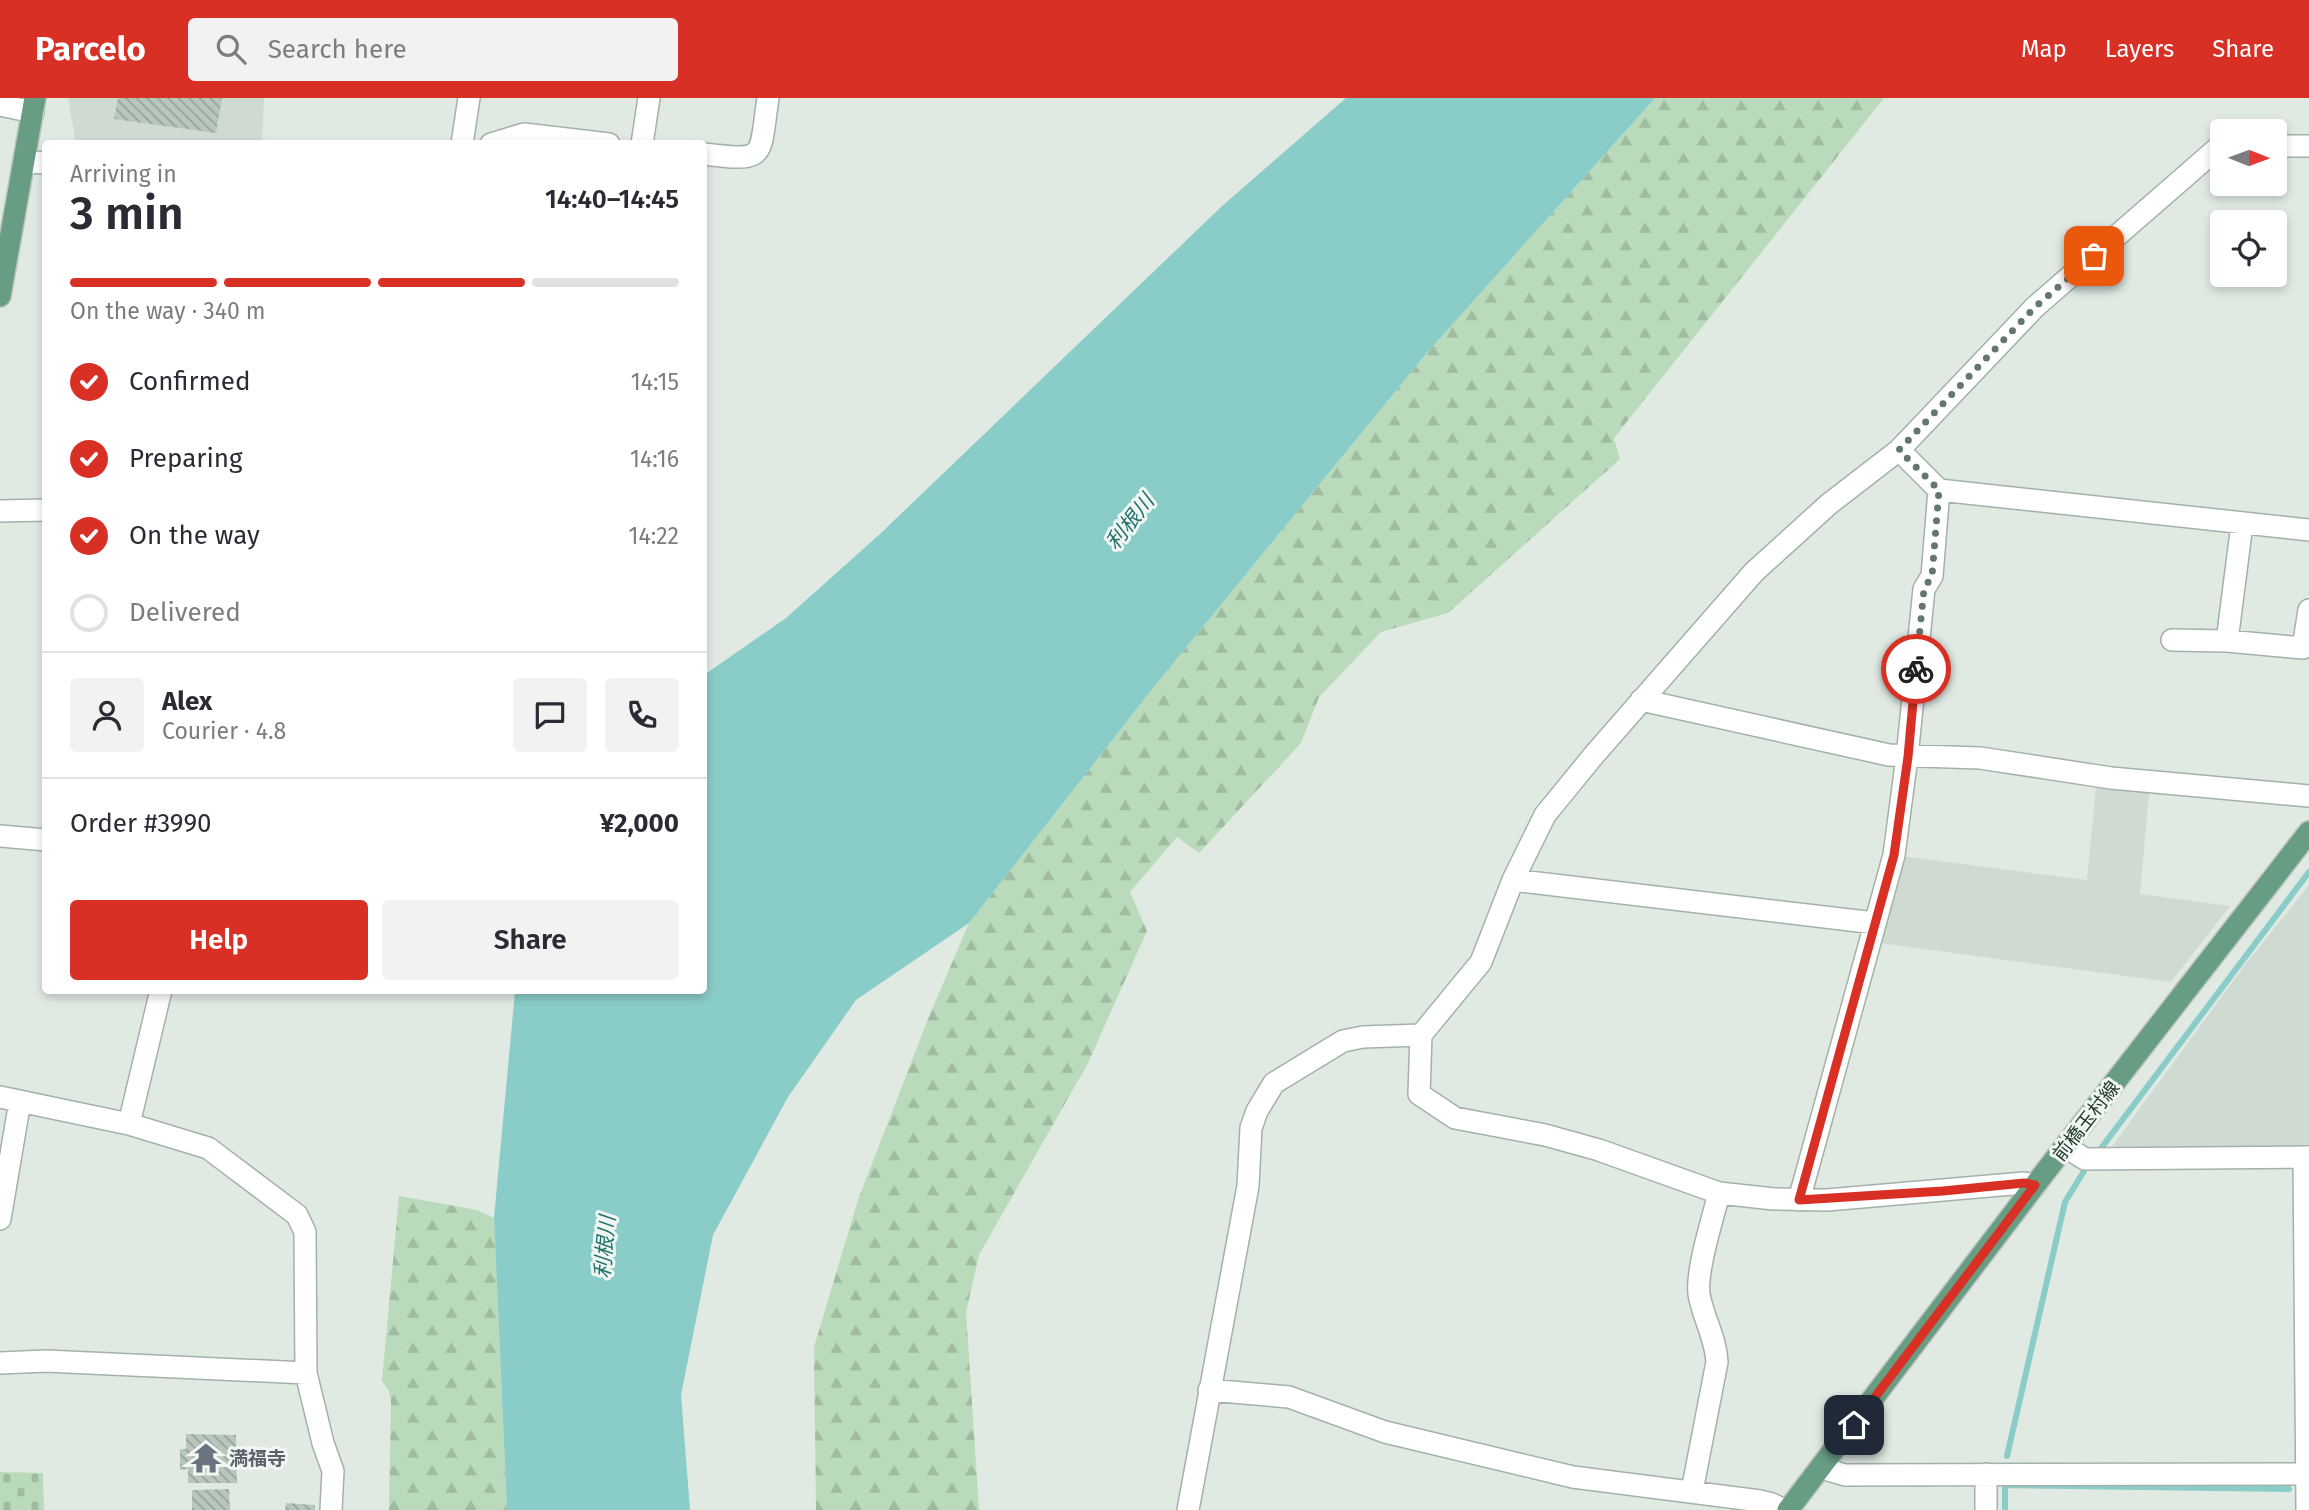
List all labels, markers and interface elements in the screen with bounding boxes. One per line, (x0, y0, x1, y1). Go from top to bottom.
search box (188, 18, 678, 81)
text: Parcelo (35, 29, 146, 69)
icon: search (212, 30, 250, 68)
text: Search here (268, 34, 407, 65)
text: Map (2021, 35, 2067, 63)
text: Layers (2105, 35, 2174, 63)
text: Share (2212, 35, 2274, 63)
north arrow (2210, 119, 2287, 196)
map controls (2210, 119, 2287, 287)
text: Arriving in (70, 160, 177, 188)
text: 14:40–14:45 (545, 184, 679, 215)
text: 3 min (70, 186, 184, 241)
button: locate (2210, 210, 2287, 287)
pin (2064, 226, 2124, 286)
icon: bag (2075, 237, 2113, 275)
text: On the way · 340 m (70, 297, 266, 325)
icon: check (70, 363, 108, 401)
text: Confirmed (129, 366, 250, 397)
text: 14:15 (631, 368, 679, 396)
icon: check (70, 440, 108, 478)
text: Preparing (129, 443, 242, 474)
text: 14:16 (630, 445, 679, 473)
water label: 利根川 (1100, 488, 1161, 555)
icon: check (70, 517, 108, 555)
text: On the way (129, 520, 260, 551)
text: 14:22 (629, 522, 679, 550)
text: Delivered (129, 597, 241, 628)
courier (1881, 634, 1951, 704)
icon: bike (1897, 650, 1935, 688)
button: person (70, 678, 144, 752)
button: chat (513, 678, 587, 752)
button: phone (605, 678, 679, 752)
text: Alex (162, 686, 212, 717)
text: Courier · 4.8 (162, 717, 286, 745)
text: Order #3990 (70, 808, 212, 839)
text: ¥2,000 (600, 808, 679, 839)
button: Help (70, 900, 368, 980)
button: Share (382, 900, 679, 980)
street label: 前橋玉村線 (2048, 1076, 2124, 1166)
water label: 利根川 (589, 1212, 621, 1280)
pin (1824, 1395, 1884, 1455)
icon: home (1835, 1406, 1873, 1444)
temple icon: 満福寺 (189, 1441, 223, 1475)
place label: 満福寺 (229, 1447, 286, 1470)

